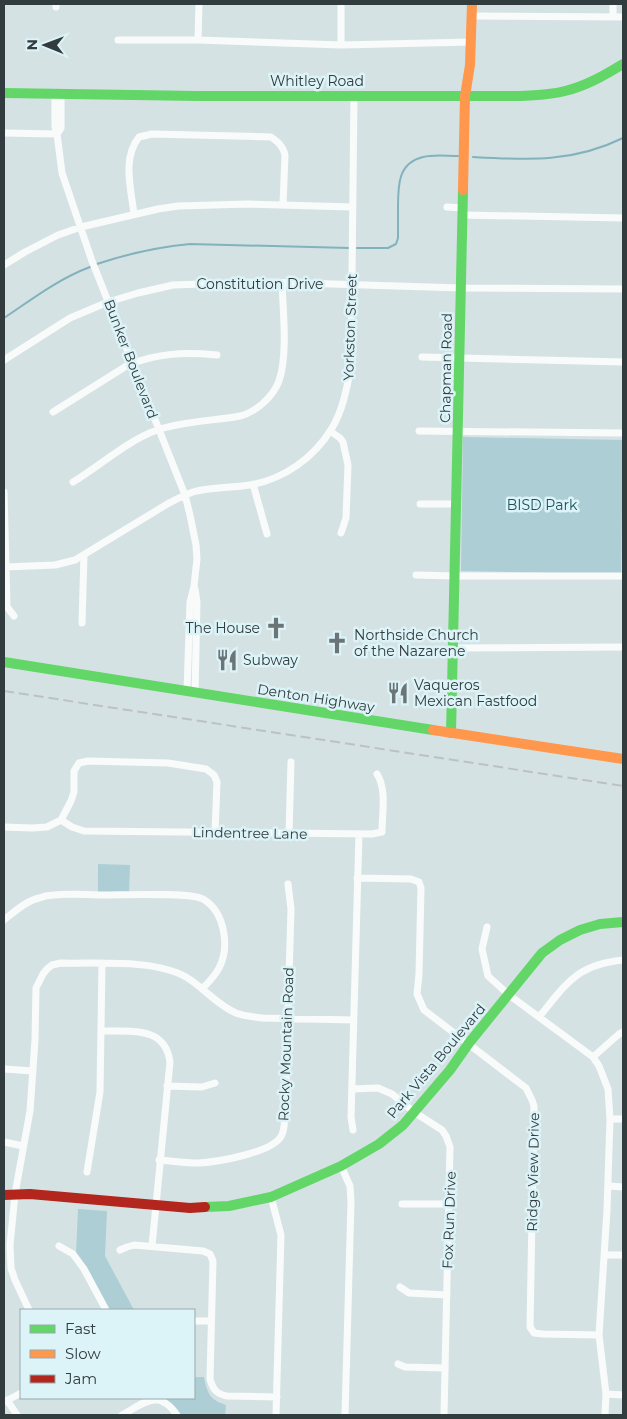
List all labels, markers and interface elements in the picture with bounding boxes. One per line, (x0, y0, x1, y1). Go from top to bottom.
north arrow (20, 20, 70, 70)
text: N (23, 39, 41, 51)
street label: Whitley Road (270, 72, 364, 90)
street label: Yorkston Street (339, 273, 361, 381)
street label: Constitution Drive (196, 275, 324, 293)
street label: Bunker Boulevard (100, 297, 162, 421)
street label: Chapman Road (436, 313, 456, 423)
park label: BISD Park (507, 496, 578, 514)
church icon: The House (263, 615, 289, 641)
place label: The House (186, 619, 260, 637)
place label: Northside Church of the Nazarene (354, 626, 479, 660)
church icon: Northside Church of the Nazarene (324, 630, 350, 656)
restaurant icon: Subway (214, 647, 240, 673)
place label: Subway (243, 651, 298, 669)
place label: Vaqueros Mexican Fastfood (414, 676, 537, 710)
street label: Denton Highway (256, 680, 376, 716)
restaurant icon: Vaqueros Mexican Fastfood (385, 680, 411, 706)
street label: Lindentree Lane (192, 823, 308, 843)
street label: Rocky Mountain Road (274, 967, 298, 1121)
street label: Park Vista Boulevard (383, 1000, 489, 1122)
street label: Ridge View Drive (523, 1112, 543, 1232)
street label: Fox Run Drive (438, 1171, 460, 1269)
legend (20, 1309, 195, 1399)
text: Fast (65, 1319, 96, 1338)
text: Slow (65, 1344, 101, 1363)
text: Jam (64, 1369, 97, 1388)

